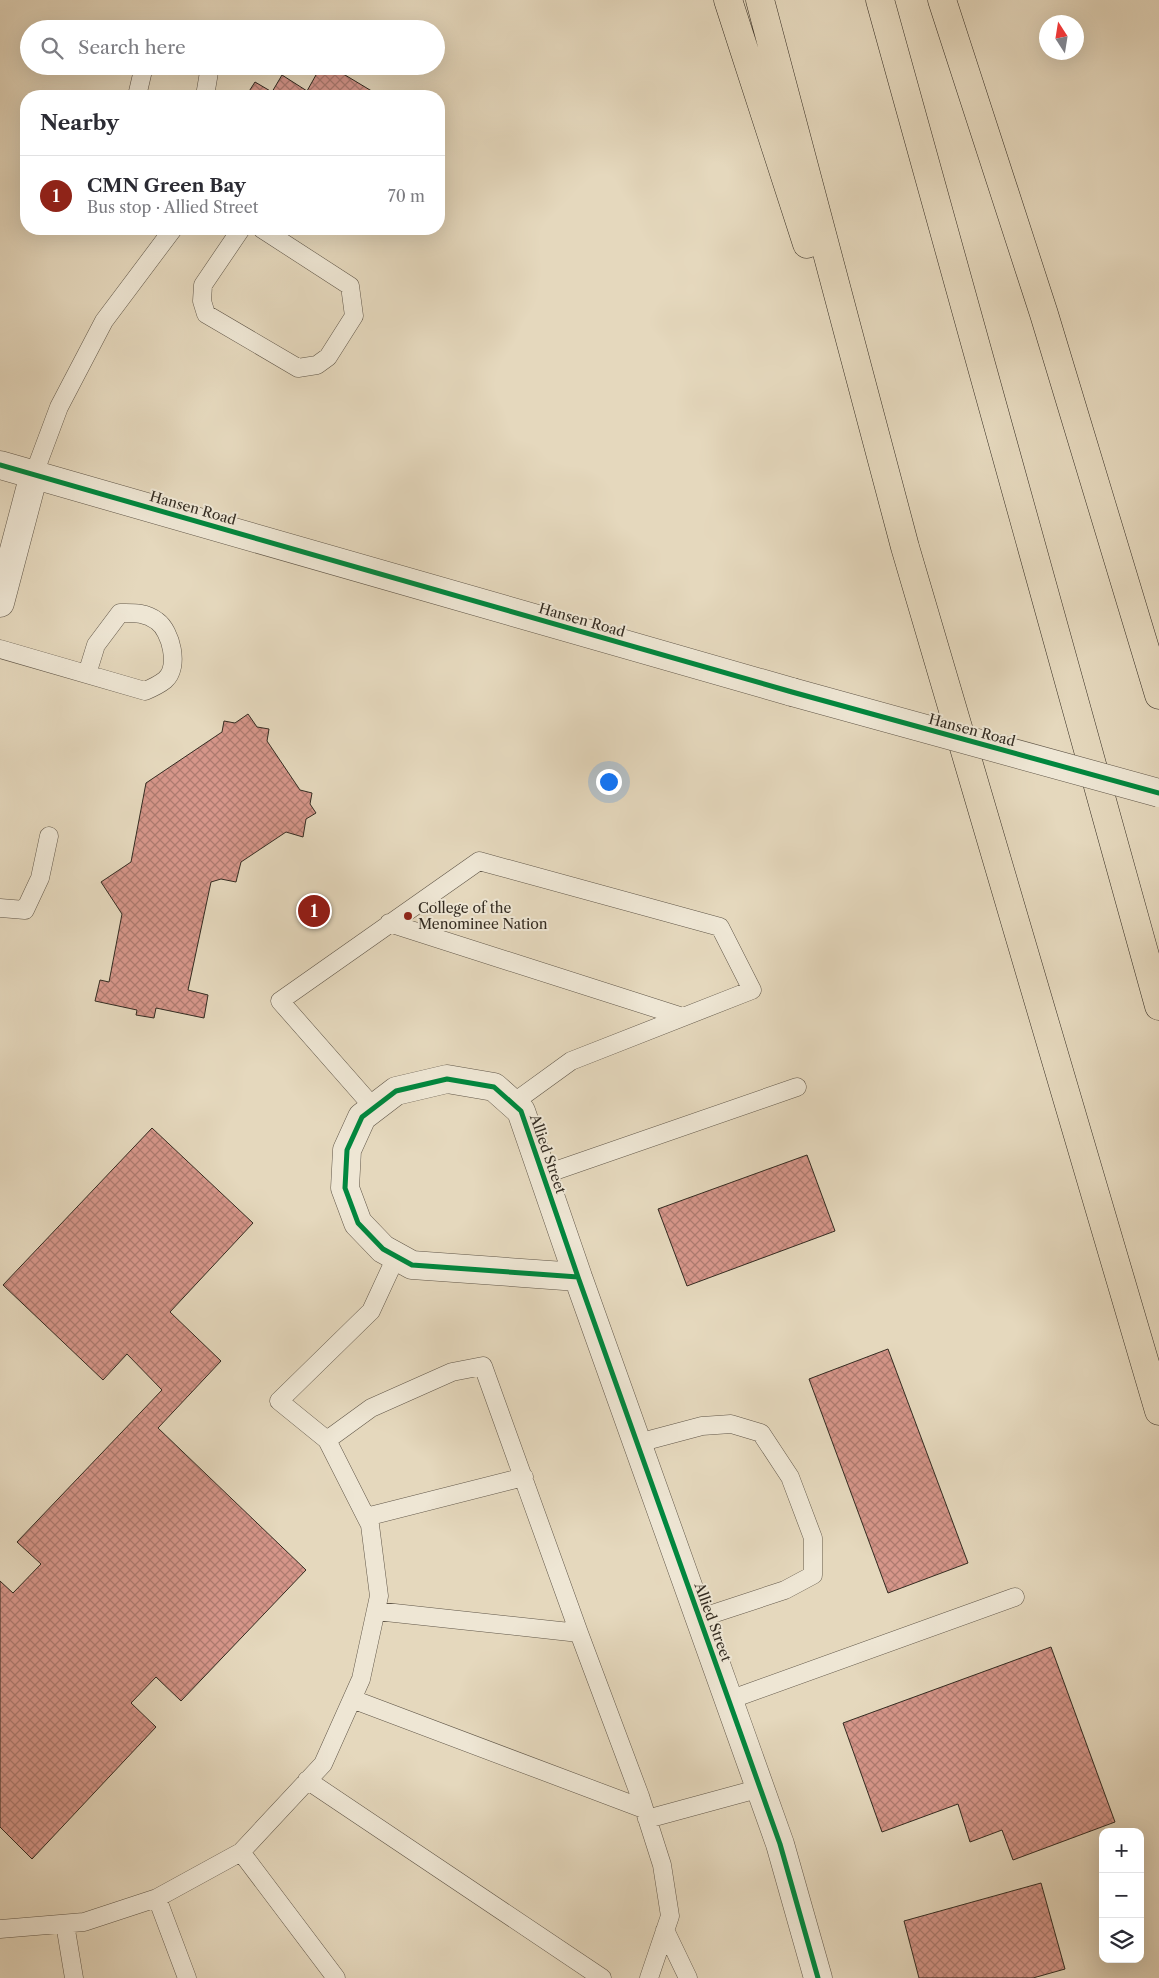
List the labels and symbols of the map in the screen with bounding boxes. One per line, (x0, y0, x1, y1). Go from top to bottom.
north arrow (1039, 15, 1084, 60)
street label: Hansen Road (148, 487, 239, 529)
street label: Hansen Road (537, 599, 628, 641)
street label: Hansen Road (927, 710, 1018, 750)
your location (596, 769, 622, 795)
pin: 1 (298, 892, 330, 930)
place label: College of the Menominee Nation (418, 899, 548, 933)
marker: College of the Menominee Nation (402, 910, 414, 922)
street label: Allied Street (526, 1111, 570, 1196)
street label: Allied Street (690, 1579, 736, 1664)

